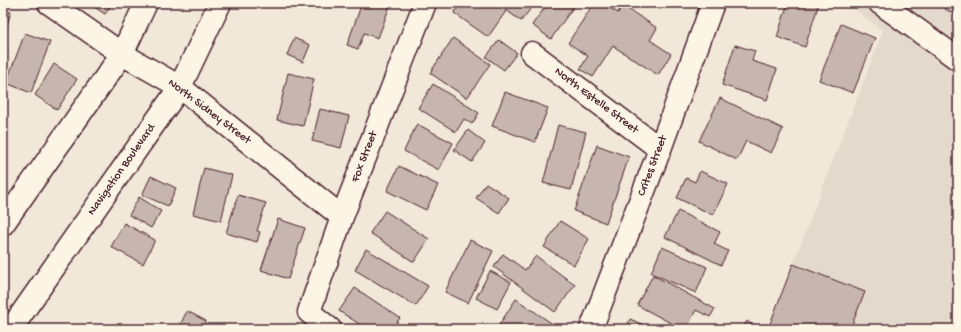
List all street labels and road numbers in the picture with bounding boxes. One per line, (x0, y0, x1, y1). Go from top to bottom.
street label: North Estelle Street (551, 65, 642, 138)
street label: North Sidney Street (165, 76, 254, 148)
street label: Navigation Boulevard (85, 121, 159, 218)
street label: Fox Street (349, 128, 382, 185)
street label: Crites Street (635, 133, 671, 198)

